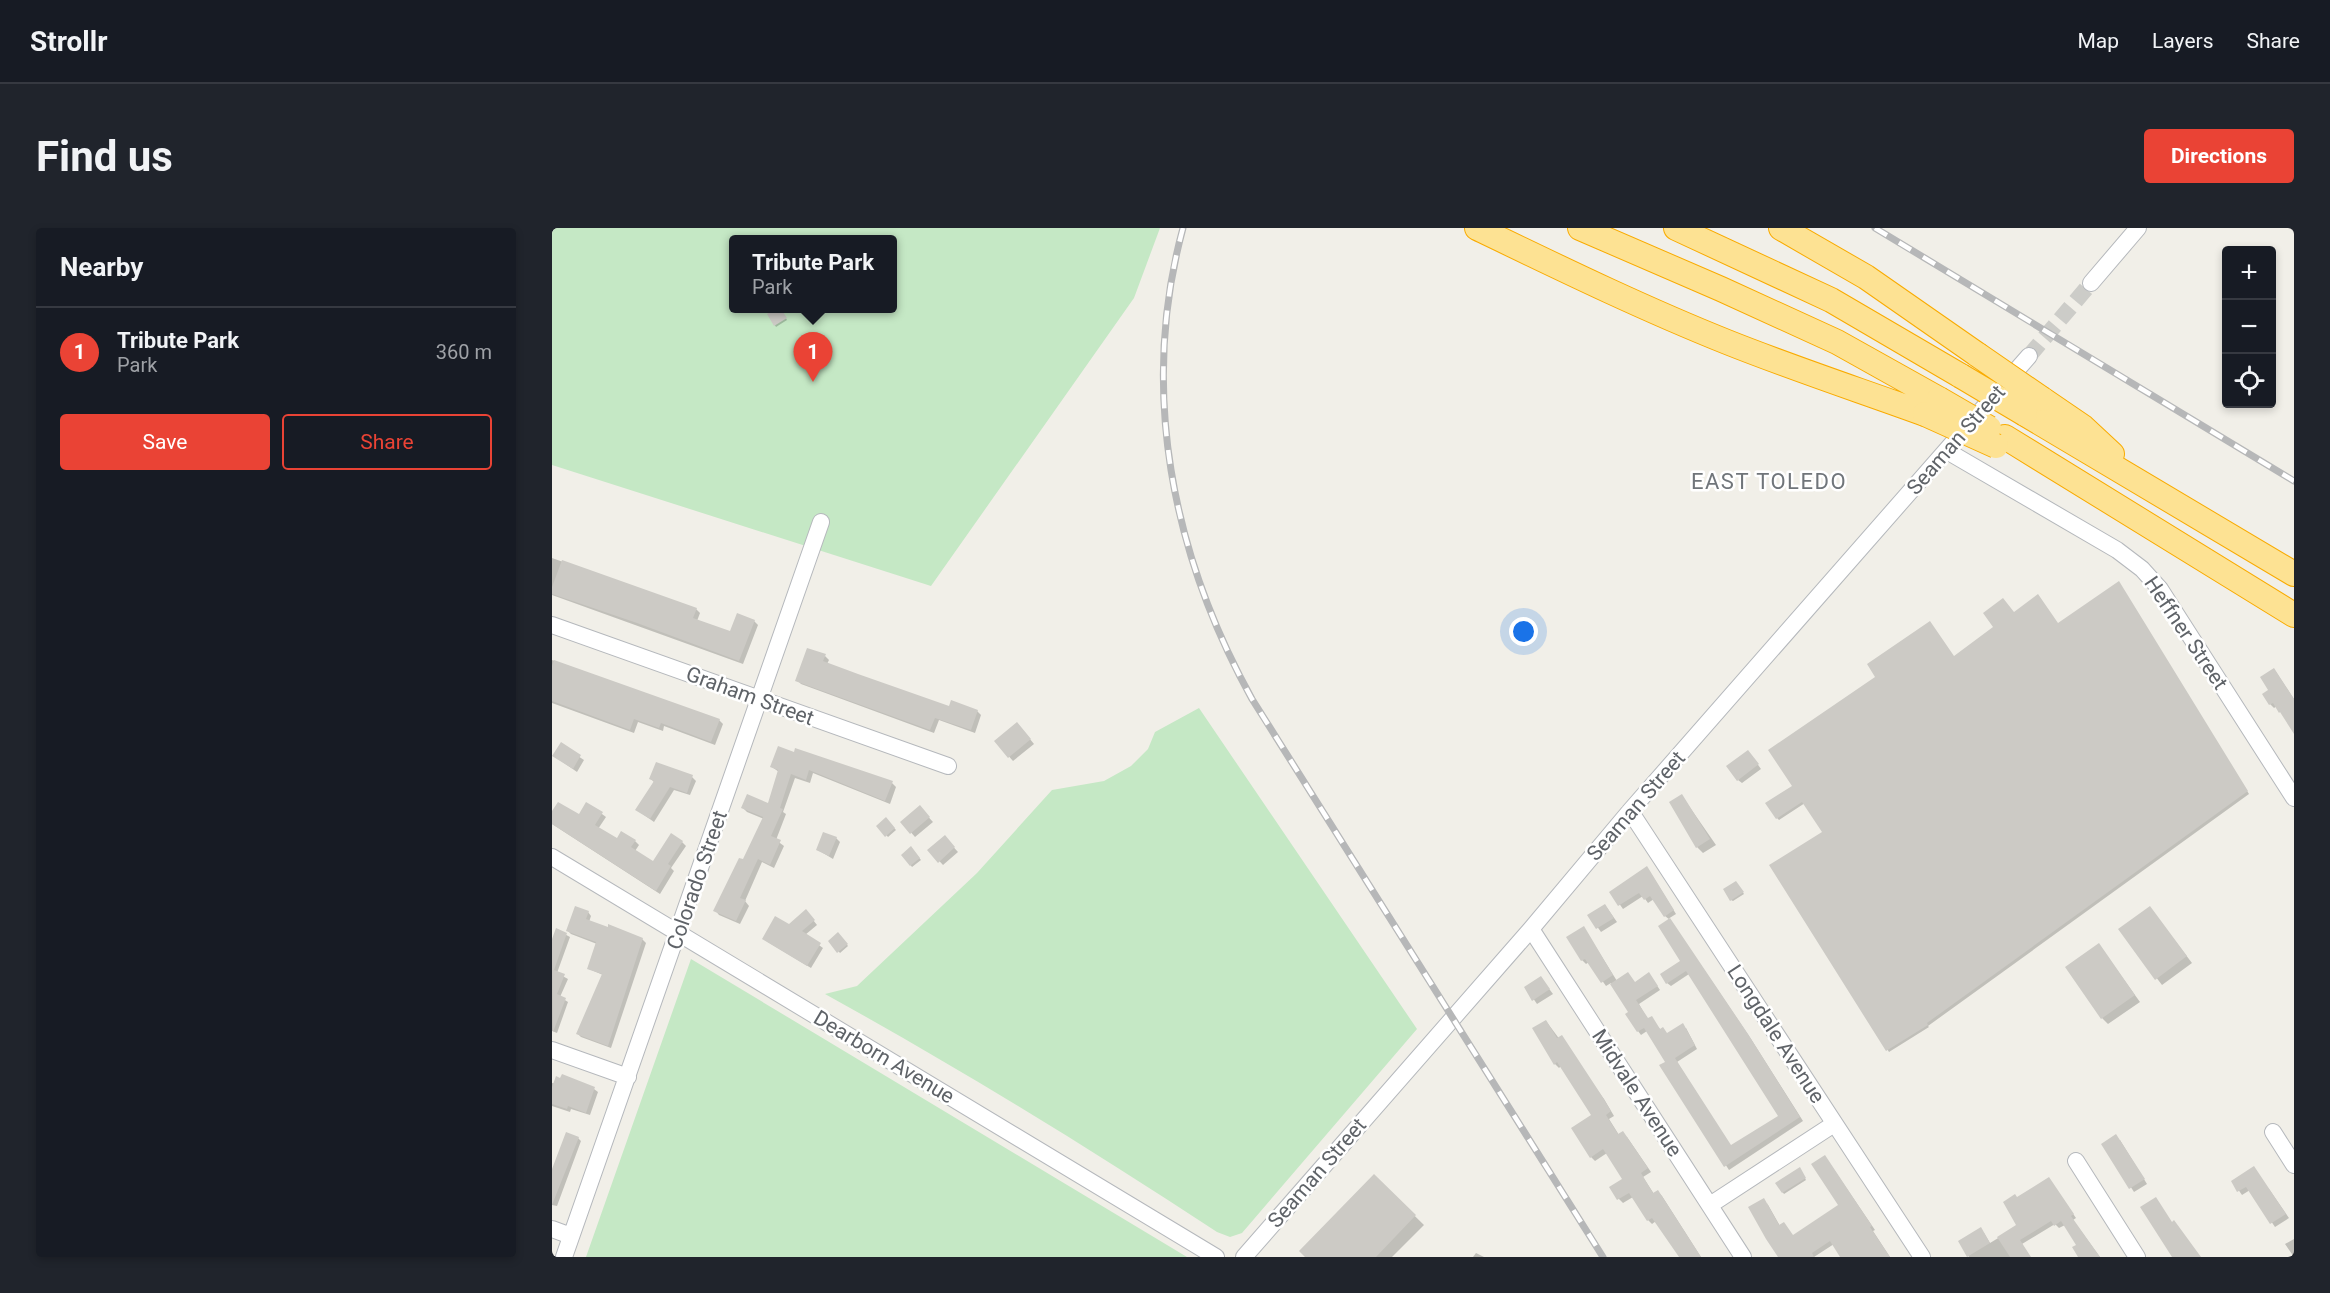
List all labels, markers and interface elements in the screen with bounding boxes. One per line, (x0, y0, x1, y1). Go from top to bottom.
text: Strollr (30, 25, 107, 58)
text: Map (2077, 29, 2119, 53)
text: Layers (2152, 29, 2213, 53)
text: Share (2246, 29, 2300, 53)
button: Directions (2144, 129, 2294, 183)
text: Find us (36, 132, 173, 181)
popup (729, 235, 897, 313)
map controls (2222, 246, 2276, 408)
button: + (2222, 246, 2276, 300)
text: Tribute Park (752, 250, 874, 275)
text: Nearby (60, 252, 143, 282)
text: Park (752, 275, 792, 299)
button: − (2222, 300, 2276, 354)
text: Tribute Park (117, 328, 239, 353)
pin: 1 (794, 332, 832, 382)
text: 1 (74, 340, 85, 364)
text: 360 m (436, 340, 492, 364)
text: Park (117, 353, 157, 377)
button: locate (2222, 354, 2276, 408)
street label: Seaman Street (1902, 380, 2010, 500)
button: Save (60, 414, 270, 470)
button: Share (282, 414, 492, 470)
district label: EAST TOLEDO (1691, 469, 1847, 494)
street label: Heffner Street (2139, 572, 2233, 694)
your location (1509, 617, 1538, 646)
street label: Graham Street (683, 662, 817, 730)
street label: Seaman Street (1582, 746, 1690, 866)
street label: Colorado Street (662, 807, 732, 953)
street label: Longdale Avenue (1722, 960, 1830, 1108)
street label: Dearborn Avenue (809, 1006, 959, 1108)
street label: Midvale Avenue (1587, 1025, 1687, 1161)
street label: Seaman Street (1263, 1113, 1371, 1233)

